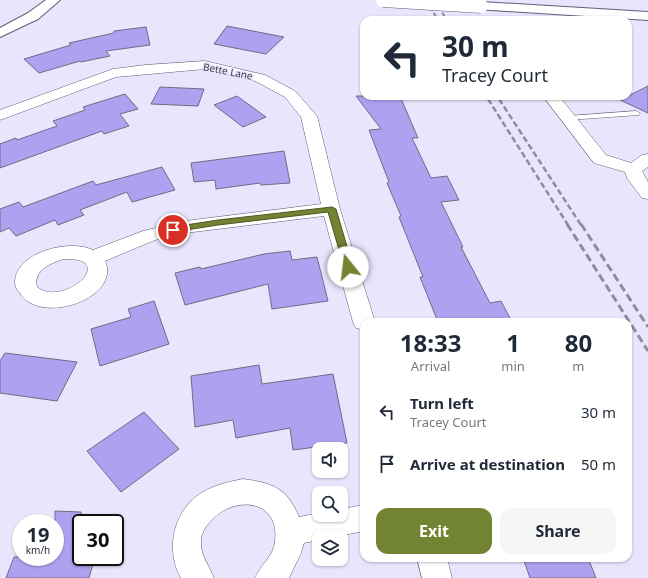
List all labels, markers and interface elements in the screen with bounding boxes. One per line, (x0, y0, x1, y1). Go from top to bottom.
text: 30 m (442, 27, 509, 65)
icon: left (376, 32, 428, 84)
street label: Bette Lane (202, 59, 254, 83)
text: Tracey Court (442, 63, 548, 87)
pin (156, 213, 190, 247)
icon: arrive (162, 219, 184, 241)
position arrow (327, 246, 369, 288)
text: 18:33 (400, 326, 461, 359)
text: 1 (506, 326, 520, 359)
text: 80 (565, 326, 592, 359)
text: Arrival (411, 357, 450, 375)
text: min (501, 357, 525, 375)
text: m (572, 357, 585, 375)
text: Turn left (410, 393, 474, 413)
icon: left (376, 401, 398, 423)
text: 30 m (581, 402, 616, 422)
text: Tracey Court (410, 413, 486, 431)
map controls (312, 442, 348, 566)
button: sound (312, 442, 348, 478)
icon: arrive (376, 453, 398, 475)
text: Arrive at destination (410, 454, 565, 474)
text: 50 m (581, 454, 616, 474)
button: search (312, 486, 348, 522)
button: Exit (376, 508, 492, 554)
button: Share (500, 508, 616, 554)
speed limit sign: 30 (72, 514, 124, 566)
text: 19 (27, 521, 49, 548)
button: layers (312, 530, 348, 566)
text: km/h (26, 543, 50, 557)

